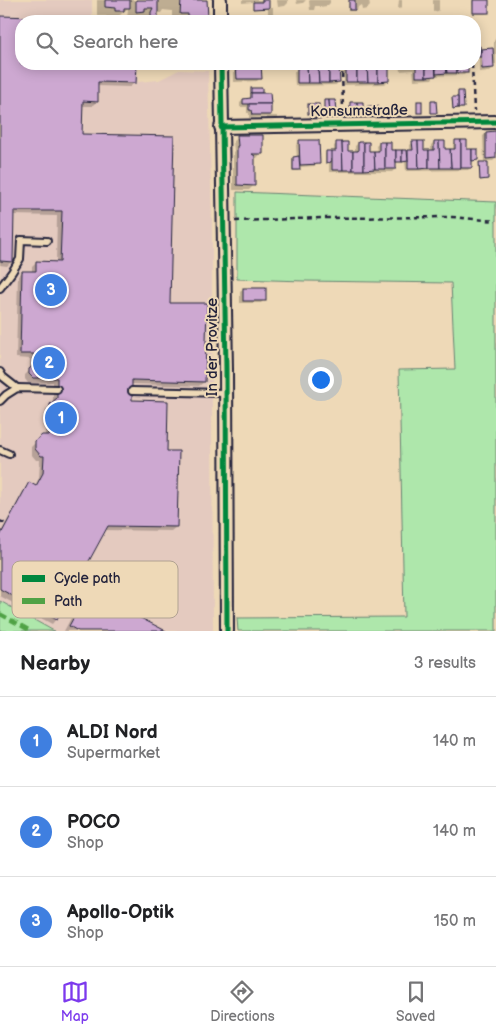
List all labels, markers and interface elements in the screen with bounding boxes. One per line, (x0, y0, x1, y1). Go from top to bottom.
search box (15, 15, 481, 70)
icon: search (33, 29, 61, 57)
text: Search here (73, 31, 178, 54)
street label: Konsumstraße (310, 101, 408, 121)
pin: 3 (35, 271, 67, 309)
street label: In der Provitze (203, 298, 222, 396)
pin: 2 (33, 344, 65, 382)
your location (308, 367, 334, 393)
pin: 1 (45, 399, 77, 437)
legend (12, 561, 178, 618)
text: Cycle path (54, 570, 121, 587)
text: Path (54, 593, 82, 610)
text: Nearby (20, 651, 90, 676)
text: 3 results (414, 654, 476, 673)
text: ALDI Nord (67, 721, 158, 744)
text: 1 (33, 732, 39, 751)
text: 140 m (433, 732, 476, 751)
text: Supermarket (67, 744, 160, 763)
text: POCO (67, 811, 120, 834)
text: 2 (31, 822, 41, 841)
text: 140 m (433, 822, 476, 841)
text: Shop (67, 834, 104, 853)
text: Apollo-Optik (67, 901, 174, 924)
text: 3 (31, 912, 41, 931)
text: 150 m (434, 912, 476, 931)
text: Shop (67, 924, 104, 943)
tab: Map (61, 978, 89, 1025)
tab: Directions (210, 978, 275, 1025)
tab: Saved (396, 978, 435, 1025)

